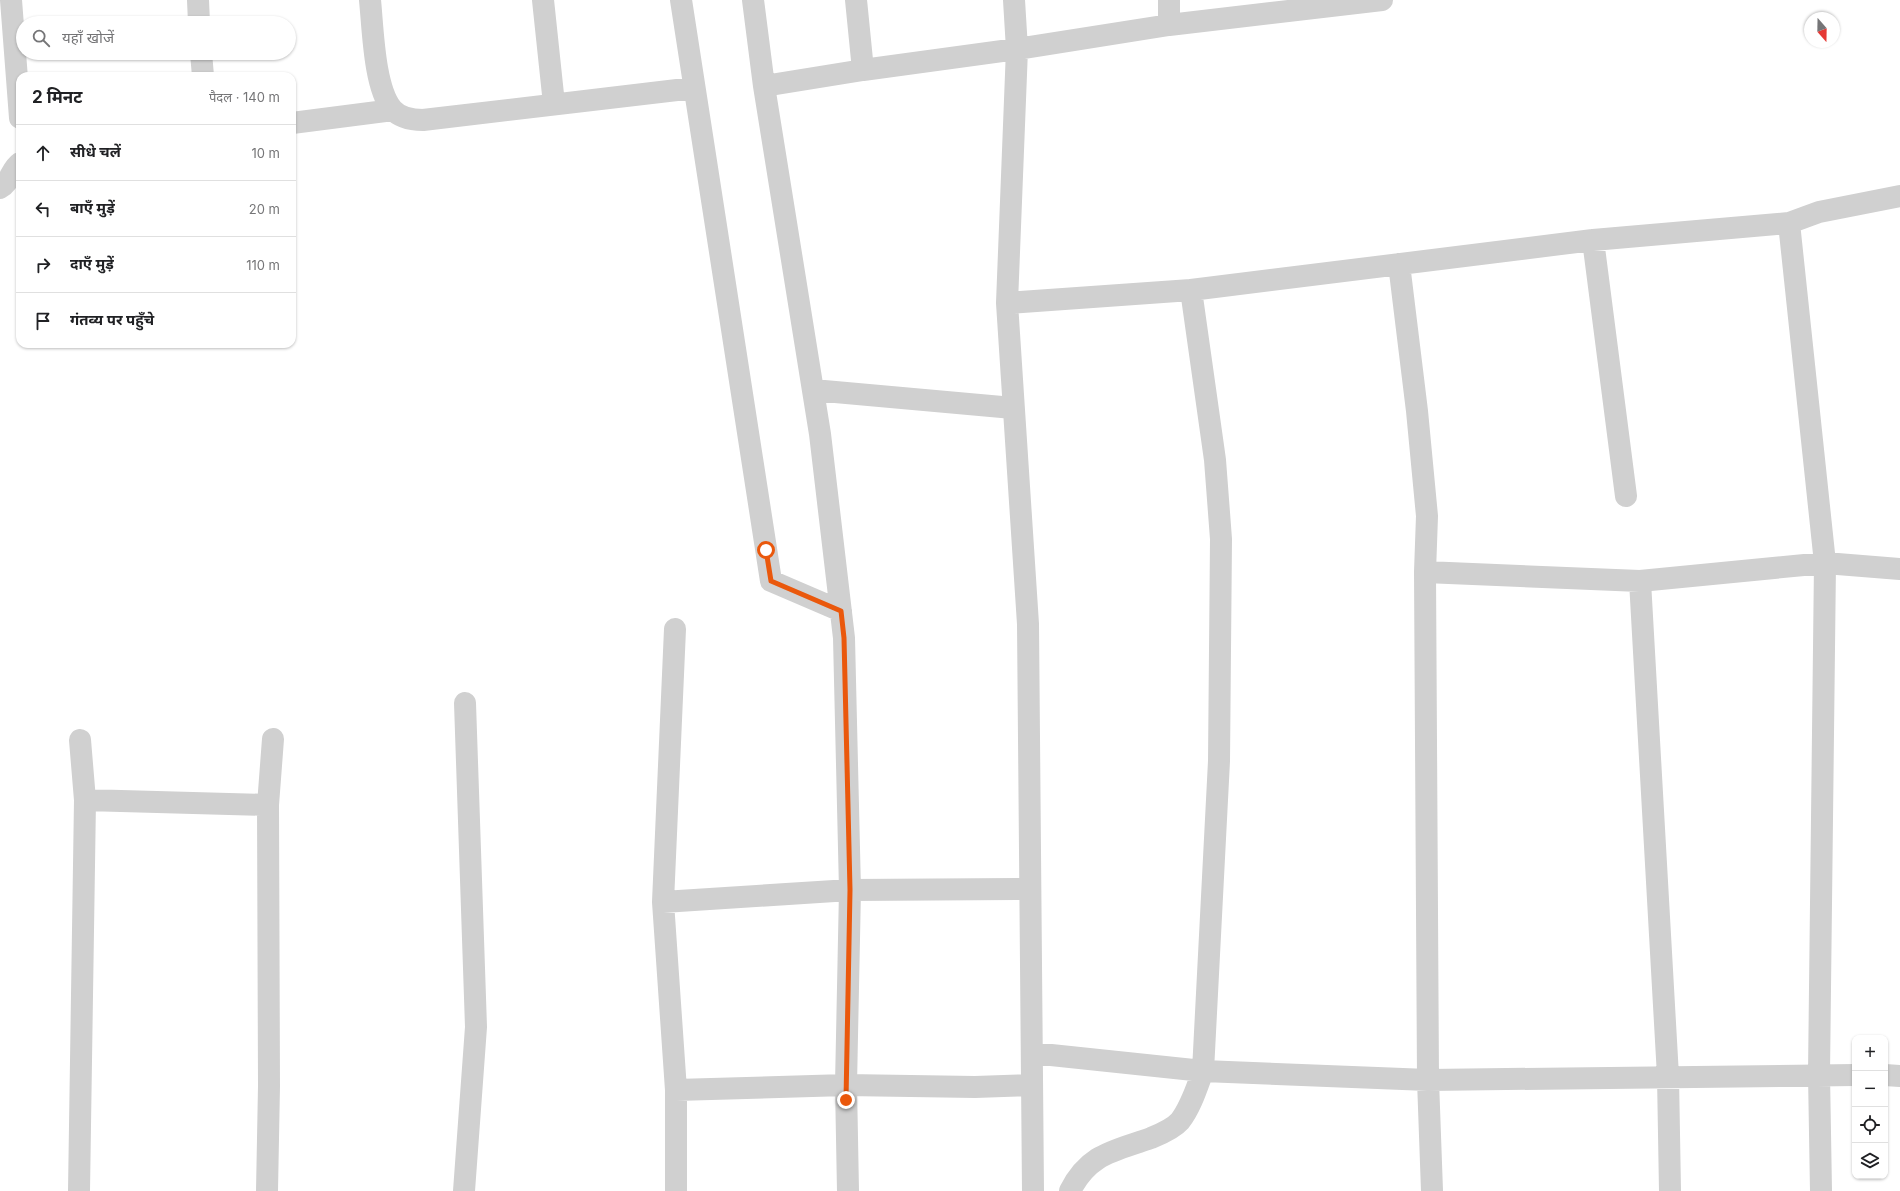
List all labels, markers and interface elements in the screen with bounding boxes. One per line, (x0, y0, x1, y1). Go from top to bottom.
north arrow (1804, 12, 1840, 48)
search box (16, 16, 296, 60)
icon: search (30, 27, 52, 49)
text: यहाँ खोजें (62, 28, 114, 47)
text: 2 मिनट (32, 87, 82, 107)
text: पैदल · 140 m (209, 89, 280, 105)
icon: ahead (32, 142, 54, 164)
text: सीधे चलें (70, 142, 121, 161)
text: 10 m (251, 145, 280, 161)
icon: left (32, 198, 54, 220)
text: बाएँ मुड़ें (70, 198, 115, 217)
text: 20 m (249, 201, 280, 217)
icon: right (32, 254, 54, 276)
text: दाएँ मुड़ें (70, 254, 114, 273)
text: 110 m (246, 257, 280, 273)
icon: arrive (32, 310, 54, 332)
text: गंतव्य पर पहुँचे (70, 310, 154, 329)
route start (757, 541, 775, 559)
map controls (1852, 1035, 1888, 1179)
button: + (1852, 1035, 1888, 1071)
button: − (1852, 1071, 1888, 1107)
route end (837, 1091, 855, 1109)
button: locate (1852, 1107, 1888, 1143)
button: layers (1852, 1143, 1888, 1179)

